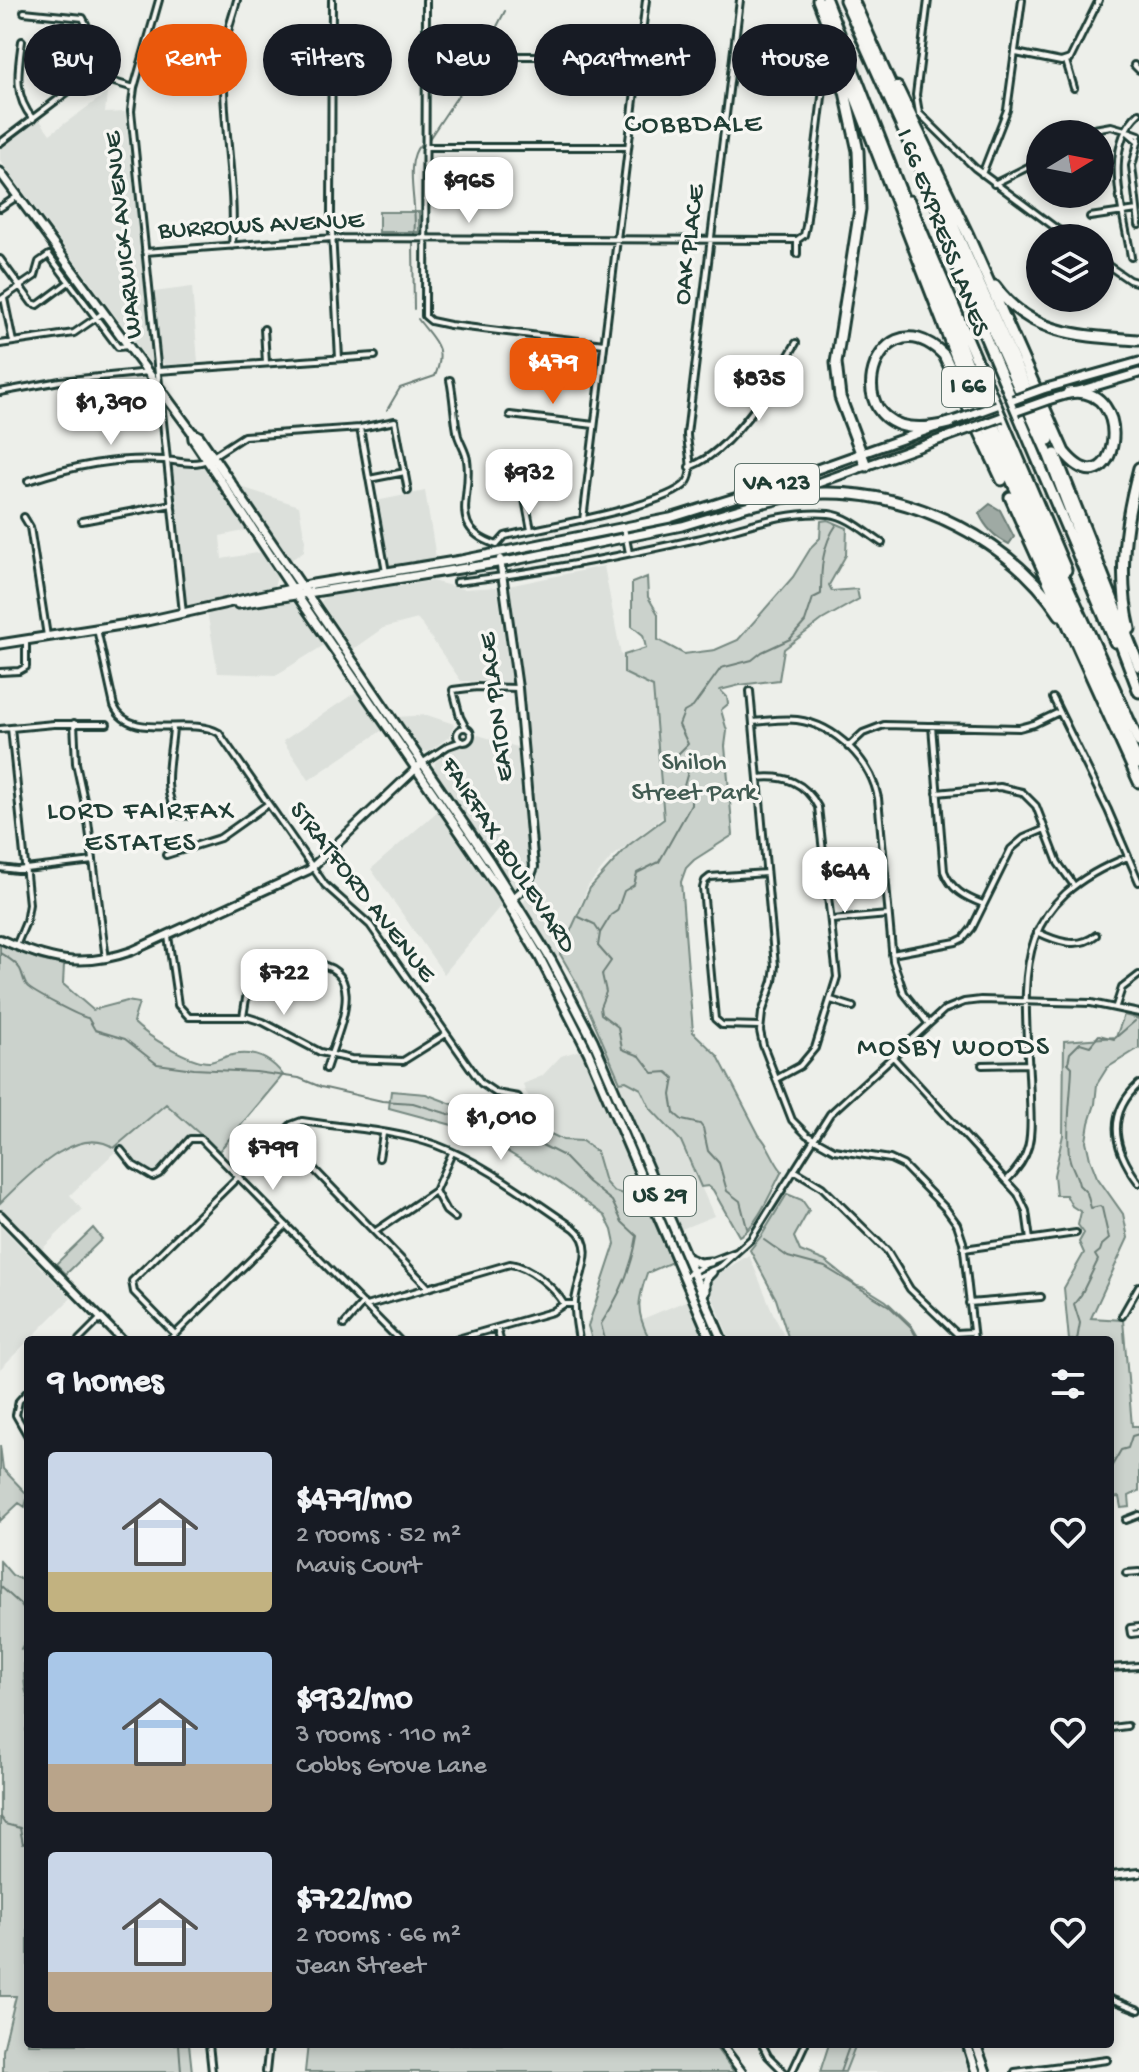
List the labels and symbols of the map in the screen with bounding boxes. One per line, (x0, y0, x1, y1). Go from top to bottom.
district label: COBBDALE (624, 109, 764, 142)
north arrow (1026, 120, 1114, 208)
street label: I 66 EXPRESS LANES (887, 125, 995, 342)
street label: WARWICK AVENUE (99, 129, 151, 340)
pin: $965 (422, 157, 516, 225)
street label: OAK PLACE (668, 182, 714, 307)
street label: BURROWS AVENUE (156, 206, 365, 248)
pin: $479 (506, 338, 600, 406)
pin: $835 (712, 355, 806, 423)
road number: I 66 (942, 367, 994, 407)
pin: $1,390 (46, 379, 176, 447)
pin: $932 (482, 449, 576, 517)
road number: VA 123 (735, 464, 819, 504)
street label: EATON PLACE (473, 630, 523, 783)
park label: Shiloh Street Park (631, 749, 759, 810)
street label: FAIRFAX BOULEVARD (432, 751, 582, 960)
district label: LORD FAIRFAX ESTATES (47, 796, 235, 861)
street label: STRATFORD AVENUE (281, 796, 442, 990)
pin: $644 (798, 847, 892, 915)
pin: $722 (237, 949, 331, 1017)
district label: MOSBY WOODS (857, 1032, 1051, 1065)
pin: $1,010 (436, 1094, 566, 1162)
pin: $799 (226, 1124, 320, 1192)
road number: US 29 (624, 1176, 696, 1216)

